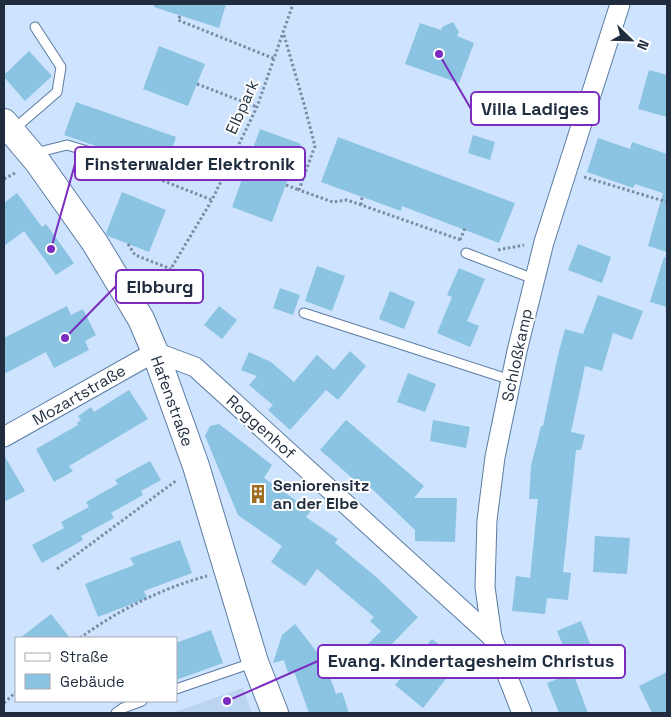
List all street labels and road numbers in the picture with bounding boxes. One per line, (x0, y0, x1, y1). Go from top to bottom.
street label: Elbpark (221, 76, 263, 137)
street label: Schloßkamp (497, 306, 537, 404)
street label: Hafenstraße (146, 353, 198, 449)
street label: Mozartstraße (29, 360, 129, 430)
street label: Roggenhof (222, 390, 300, 464)

